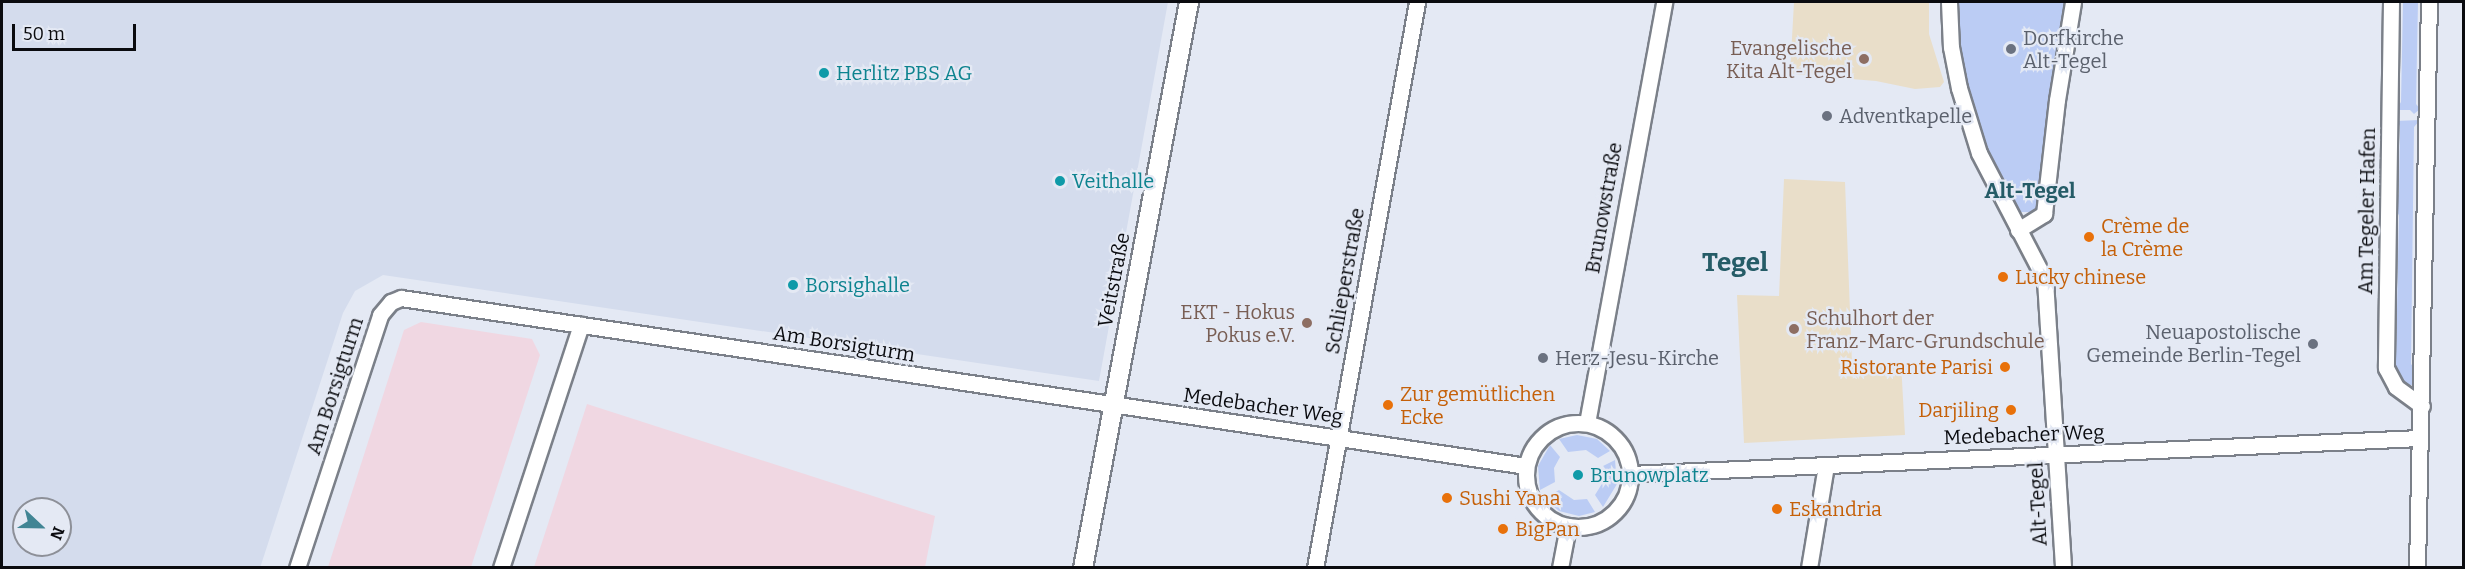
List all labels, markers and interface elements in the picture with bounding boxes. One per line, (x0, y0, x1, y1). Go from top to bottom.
scale bar (15, 12, 140, 50)
text: 50 m (23, 23, 65, 45)
place label: Dorfkirche Alt-Tegel (2023, 26, 2124, 73)
place label: Evangelische Kita Alt-Tegel (1726, 36, 1852, 83)
marker: Dorfkirche Alt-Tegel (2004, 42, 2018, 56)
marker: Evangelische Kita Alt-Tegel (1857, 52, 1871, 66)
place label: Herlitz PBS AG (836, 61, 972, 85)
marker: Herlitz PBS AG (817, 66, 831, 80)
place label: Adventkapelle (1839, 104, 1972, 128)
marker: Adventkapelle (1820, 109, 1834, 123)
street label: Am Tegeler Hafen (2354, 127, 2380, 295)
street label: Brunowstraße (1581, 141, 1627, 275)
place label: Veithalle (1072, 169, 1154, 193)
marker: Veithalle (1053, 174, 1067, 188)
district label: Alt-Tegel (1985, 178, 2075, 204)
street label: Schlieperstraße (1320, 206, 1370, 356)
place label: Crème de la Crème (2101, 214, 2189, 261)
marker: Crème de la Crème (2082, 230, 2096, 244)
street label: Veitstraße (1093, 231, 1135, 329)
district label: Tegel (1702, 247, 1768, 279)
place label: Lucky chinese (2015, 265, 2146, 289)
marker: Lucky chinese (1996, 270, 2010, 284)
place label: Borsighalle (805, 273, 910, 297)
marker: Borsighalle (786, 278, 800, 292)
place label: EKT - Hokus Pokus e.V. (1180, 300, 1295, 347)
place label: Schulhort der Franz-Marc-Grundschule (1806, 306, 2045, 353)
street label: Am Borsigturm (301, 314, 369, 458)
marker: EKT - Hokus Pokus e.V. (1300, 316, 1314, 330)
place label: Neuapostolische Gemeinde Berlin-Tegel (2086, 320, 2301, 367)
street label: Am Borsigturm (771, 321, 917, 367)
marker: Schulhort der Franz-Marc-Grundschule (1787, 322, 1801, 336)
marker: Neuapostolische Gemeinde Berlin-Tegel (2306, 337, 2320, 351)
place label: Herz-Jesu-Kirche (1555, 346, 1719, 370)
marker: Herz-Jesu-Kirche (1536, 351, 1550, 365)
place label: Ristorante Parisi (1840, 355, 1993, 379)
marker: Ristorante Parisi (1998, 360, 2012, 374)
place label: Zur gemütlichen Ecke (1400, 382, 1555, 429)
street label: Medebacher Weg (1182, 383, 1344, 429)
marker: Zur gemütlichen Ecke (1381, 398, 1395, 412)
place label: Darjiling (1918, 398, 1999, 422)
marker: Darjiling (2004, 403, 2018, 417)
street label: Medebacher Weg (1943, 420, 2105, 450)
street label: Alt-Tegel (2024, 461, 2052, 547)
place label: Brunowplatz (1590, 463, 1708, 487)
marker: Brunowplatz (1571, 468, 1585, 482)
place label: Sushi Yana (1459, 486, 1561, 510)
marker: Sushi Yana (1440, 491, 1454, 505)
north arrow (12, 497, 72, 557)
place label: Eskandria (1789, 497, 1882, 521)
marker: Eskandria (1770, 502, 1784, 516)
place label: BigPan (1515, 517, 1580, 541)
marker: BigPan (1496, 522, 1510, 536)
text: N (46, 524, 68, 542)

